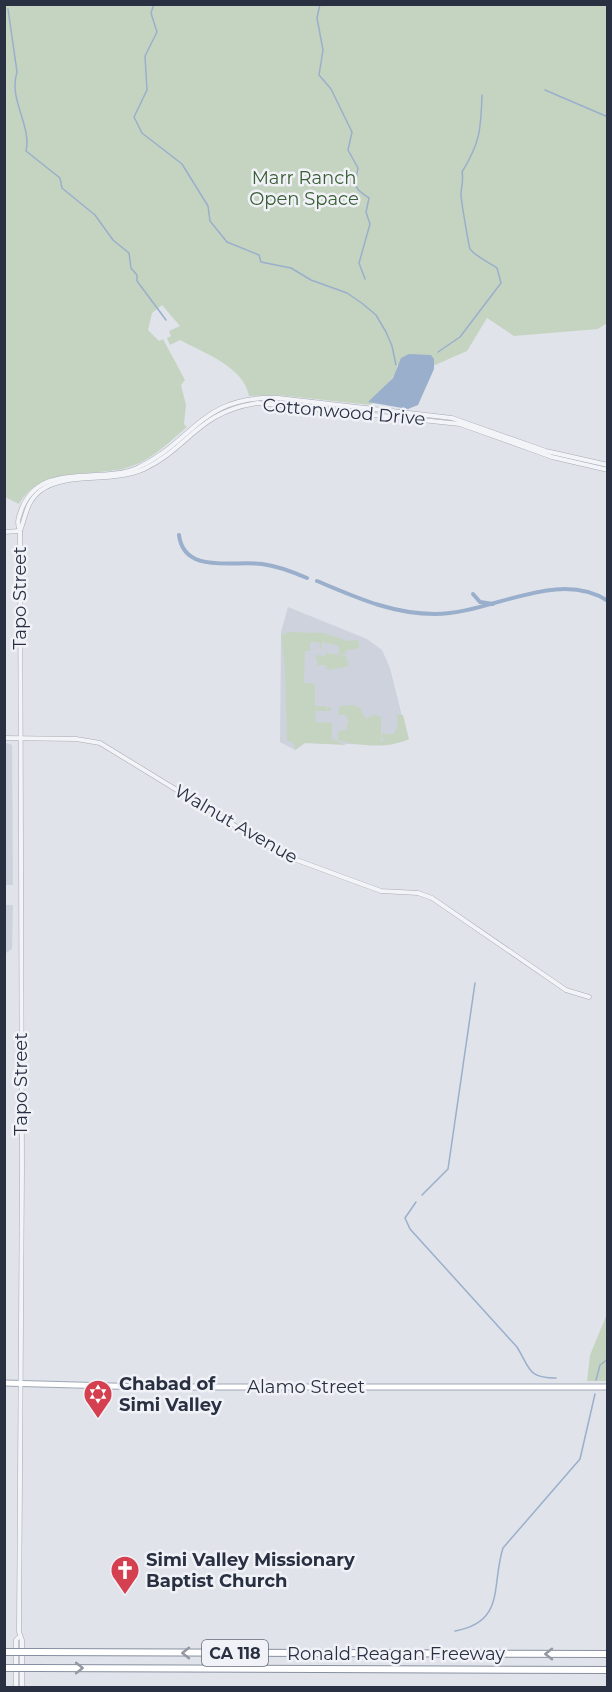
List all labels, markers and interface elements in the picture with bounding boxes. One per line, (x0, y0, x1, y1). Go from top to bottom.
park label: Marr Ranch Open Space (249, 167, 359, 210)
street label: Cottonwood Drive (262, 394, 426, 430)
street label: Tapo Street (9, 546, 31, 650)
street label: Walnut Avenue (170, 780, 302, 868)
street label: Tapo Street (10, 1032, 32, 1136)
place label: Chabad of Simi Valley (119, 1373, 222, 1416)
street label: Alamo Street (247, 1376, 365, 1398)
synagogue icon: Chabad of Simi Valley (82, 1378, 114, 1420)
place label: Simi Valley Missionary Baptist Church (146, 1549, 355, 1592)
church icon: Simi Valley Missionary Baptist Church (109, 1554, 141, 1596)
road number: CA 118 (202, 1640, 268, 1666)
street label: Ronald Reagan Freeway (287, 1643, 505, 1665)
one-way arrow (182, 1647, 191, 1659)
one-way arrow (545, 1648, 554, 1660)
one-way arrow (74, 1662, 83, 1674)

